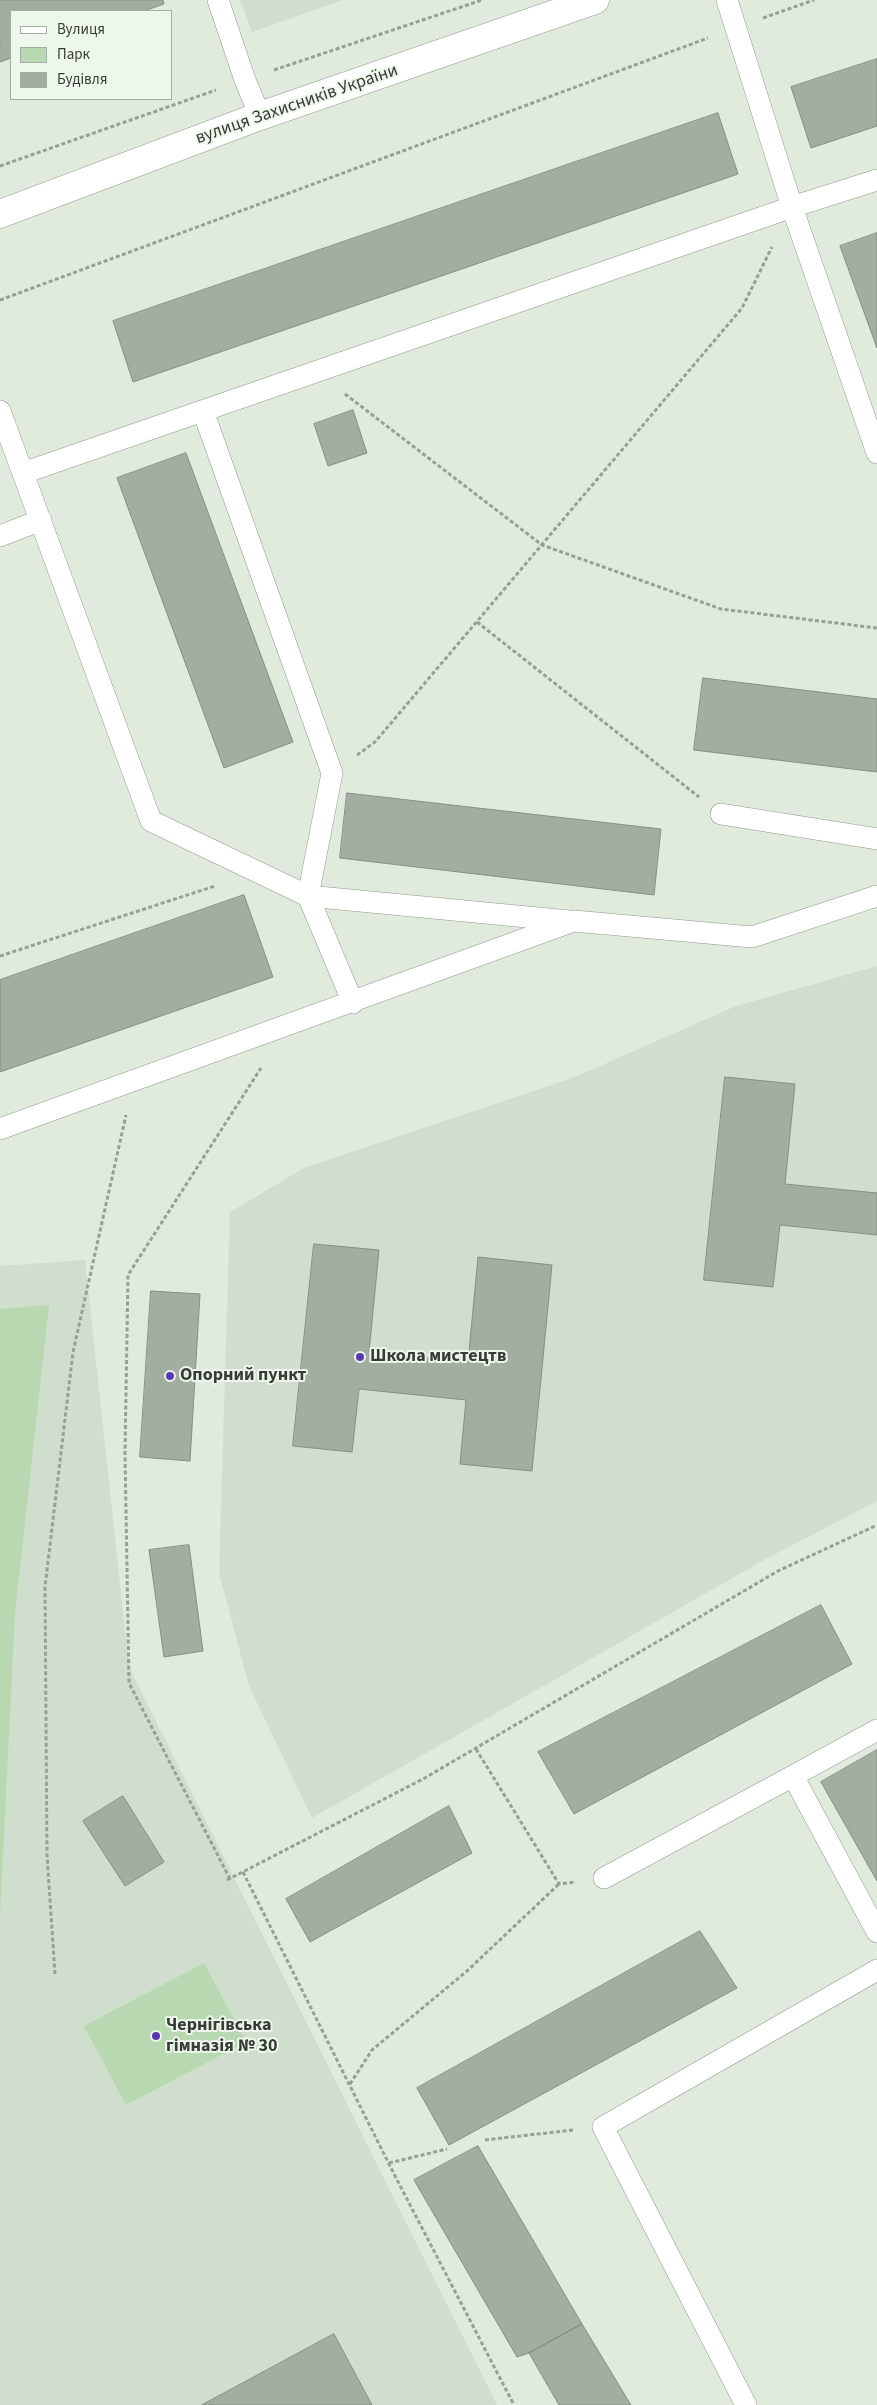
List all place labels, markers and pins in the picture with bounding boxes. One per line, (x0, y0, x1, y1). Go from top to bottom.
place label: Школа мистецтв (370, 1346, 506, 1368)
marker: Школа мистецтв (354, 1351, 366, 1363)
place label: Опорний пункт (180, 1365, 306, 1387)
marker: Опорний пункт (164, 1370, 176, 1382)
place label: Чернігівська гімназія № 30 (166, 2015, 278, 2058)
marker: Чернігівська гімназія № 30 (150, 2030, 162, 2042)

